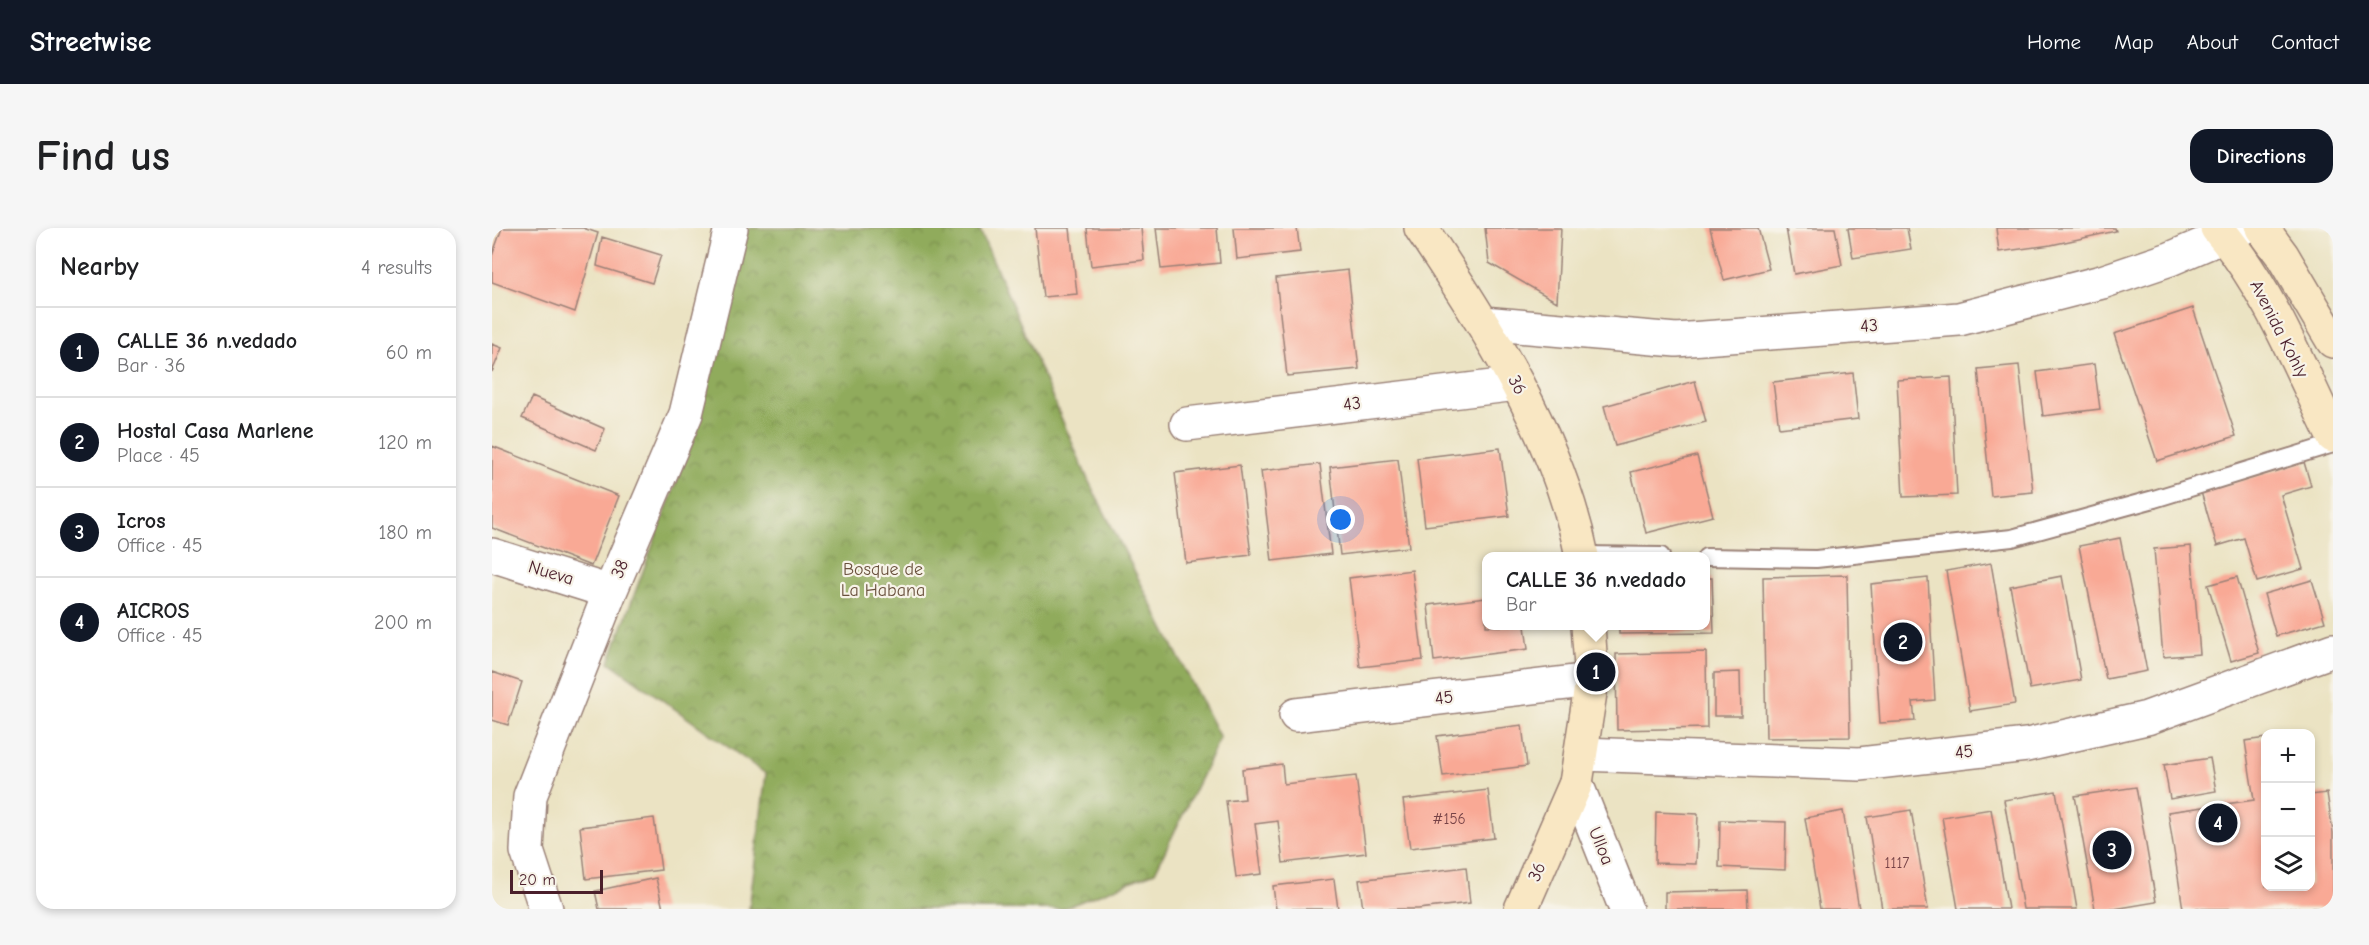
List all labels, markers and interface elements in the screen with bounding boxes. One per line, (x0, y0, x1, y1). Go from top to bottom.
text: Streetwise (30, 26, 151, 58)
text: Home (2027, 30, 2081, 54)
text: Map (2114, 30, 2154, 54)
text: About (2187, 30, 2238, 54)
text: Contact (2271, 30, 2339, 54)
button: Directions (2190, 129, 2333, 183)
text: Find us (36, 132, 170, 181)
text: Nearby (60, 252, 139, 282)
text: 4 results (361, 256, 432, 279)
street label: Avenida Kohly (2245, 277, 2313, 382)
street label: 43 (1859, 315, 1879, 337)
text: CALLE 36 n.vedado (117, 328, 297, 354)
text: 1 (76, 341, 83, 364)
text: 60 m (386, 341, 432, 364)
text: Bar · 36 (117, 354, 186, 377)
street label: 36 (1503, 372, 1531, 398)
street label: 43 (1342, 392, 1362, 416)
text: Hostal Casa Marlene (117, 418, 314, 444)
text: 2 (75, 431, 84, 454)
text: 120 m (378, 431, 432, 454)
text: Place · 45 (117, 444, 200, 467)
your location (1326, 505, 1355, 534)
text: Icros (117, 508, 166, 534)
text: 3 (75, 521, 84, 544)
text: 180 m (378, 521, 432, 544)
text: Office · 45 (117, 534, 203, 557)
popup (1482, 552, 1710, 630)
street label: Nueva (526, 556, 576, 590)
street label: 38 (607, 556, 633, 582)
park label: Bosque de La Habana (841, 559, 925, 601)
text: CALLE 36 n.vedado (1506, 567, 1686, 593)
text: Bar (1506, 593, 1537, 616)
text: AICROS (117, 598, 190, 624)
text: 4 (75, 611, 84, 634)
text: 200 m (374, 611, 432, 634)
pin: 2 (1884, 620, 1922, 664)
text: Office · 45 (117, 624, 203, 647)
pin: 1 (1576, 650, 1616, 694)
street label: 45 (1434, 686, 1454, 710)
map controls (2261, 729, 2315, 891)
button: + (2261, 729, 2315, 783)
street label: 45 (1954, 741, 1974, 763)
button: − (2261, 783, 2315, 837)
pin: 4 (2198, 800, 2238, 846)
house number: #156 (1432, 810, 1466, 828)
street label: Ulloa (1584, 824, 1618, 868)
pin: 3 (2092, 828, 2132, 872)
button: layers (2261, 837, 2315, 891)
house number: 1117 (1885, 854, 1909, 872)
street label: 36 (1524, 859, 1550, 885)
scale bar (510, 867, 603, 894)
text: 20 m (519, 871, 556, 889)

